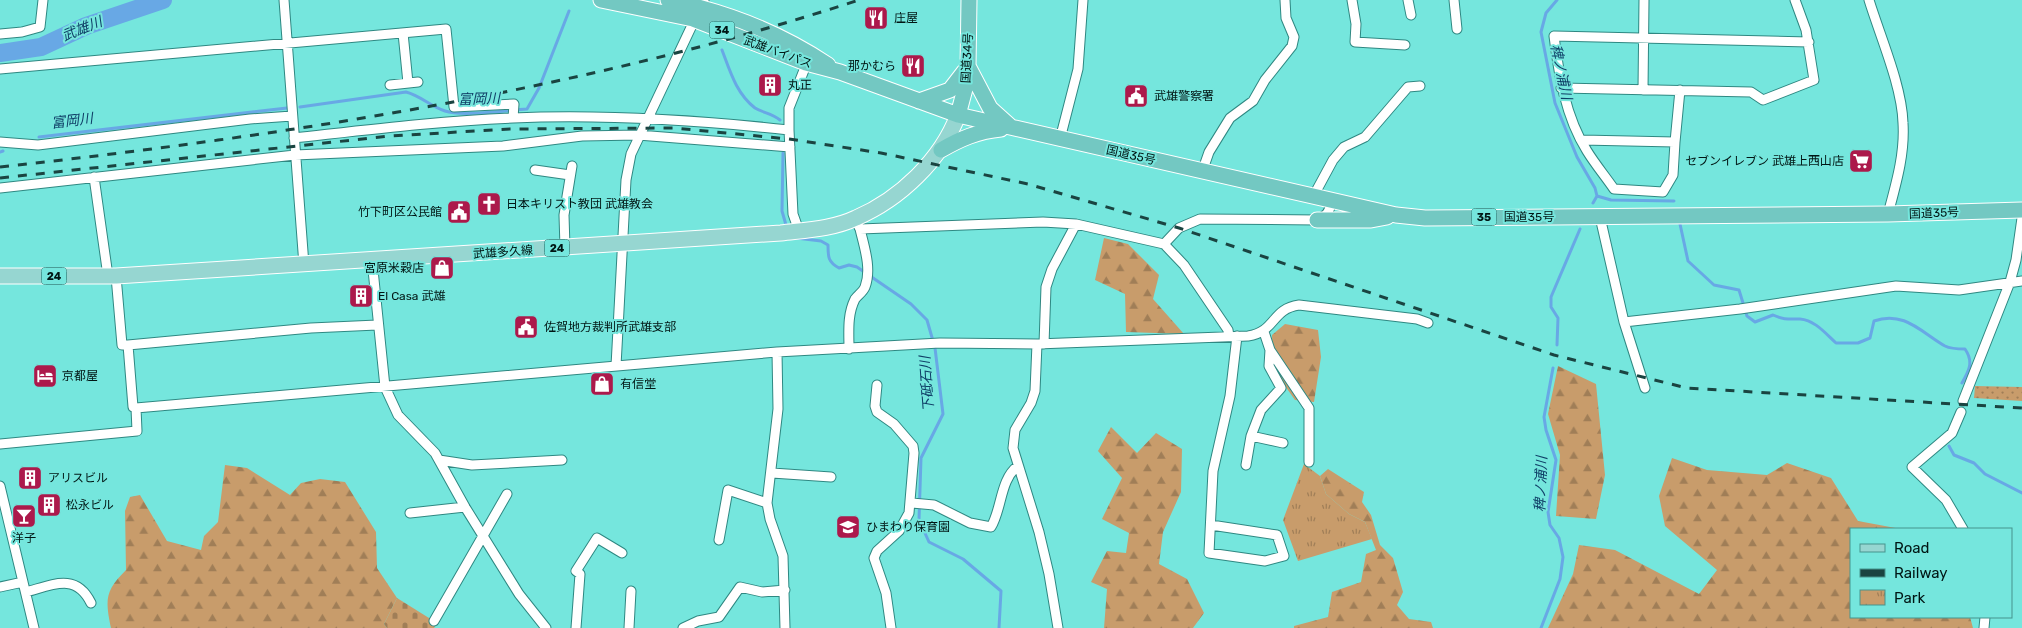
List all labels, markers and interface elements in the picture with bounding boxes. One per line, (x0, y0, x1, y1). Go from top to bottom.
restaurant icon: 庄屋 (863, 5, 889, 31)
place label: 庄屋 (894, 11, 918, 25)
water label: 武雄川 (59, 13, 107, 45)
road number: 34 (710, 22, 734, 38)
street label: 国道34号 (959, 32, 975, 84)
street label: 武雄バイパス (742, 33, 814, 71)
water label: 稗ノ浦川 (1547, 43, 1576, 103)
restaurant icon: 那かむら (900, 53, 926, 79)
place label: 那かむら (848, 59, 896, 73)
building icon: 丸正 (757, 72, 783, 98)
place label: 丸正 (788, 78, 812, 92)
public building icon: 武雄警察署 (1123, 83, 1149, 109)
place label: 武雄警察署 (1154, 89, 1214, 103)
water label: 富岡川 (458, 90, 502, 108)
water label: 富岡川 (50, 110, 96, 132)
street label: 国道35号 (1105, 143, 1157, 167)
supermarket icon: セブンイレブン 武雄上西山店 (1848, 148, 1874, 174)
place label: セブンイレブン 武雄上西山店 (1685, 154, 1844, 168)
church icon: 日本キリスト教団 武雄教会 (476, 191, 502, 217)
place label: 日本キリスト教団 武雄教会 (506, 197, 653, 211)
public building icon: 竹下町区公民館 (446, 199, 472, 225)
place label: 竹下町区公民館 (358, 205, 442, 219)
street label: 国道35号 (1909, 205, 1959, 221)
road number: 35 (1472, 208, 1496, 226)
street label: 国道35号 (1504, 210, 1554, 224)
road number: 24 (544, 240, 570, 256)
street label: 武雄多久線 (473, 243, 533, 261)
shop icon: 宮原米穀店 (429, 255, 455, 281)
place label: 宮原米穀店 (364, 261, 424, 275)
road number: 24 (42, 268, 66, 284)
building icon: El Casa 武雄 (348, 283, 374, 309)
place label: El Casa 武雄 (378, 289, 445, 303)
public building icon: 佐賀地方裁判所武雄支部 (513, 314, 539, 340)
place label: 佐賀地方裁判所武雄支部 (544, 320, 676, 334)
water label: 下砥石川 (916, 353, 937, 413)
hotel icon: 京都屋 (32, 363, 58, 389)
place label: 京都屋 (62, 369, 98, 383)
shop icon: 有信堂 (589, 371, 615, 397)
place label: 有信堂 (620, 377, 656, 391)
water label: 稗ノ浦川 (1532, 454, 1551, 512)
building icon: アリスビル (17, 465, 43, 491)
place label: アリスビル (48, 471, 108, 485)
building icon: 松永ビル (36, 492, 62, 518)
place label: 松永ビル (66, 498, 114, 512)
bar icon: 洋子 (11, 503, 37, 529)
school or university icon: ひまわり保育園 (835, 514, 861, 540)
place label: ひまわり保育園 (866, 520, 950, 534)
legend (1850, 528, 2012, 618)
place label: 洋子 (12, 531, 36, 545)
text: Road (1894, 539, 1930, 557)
text: Railway (1894, 564, 1948, 582)
text: Park (1894, 589, 1925, 607)

